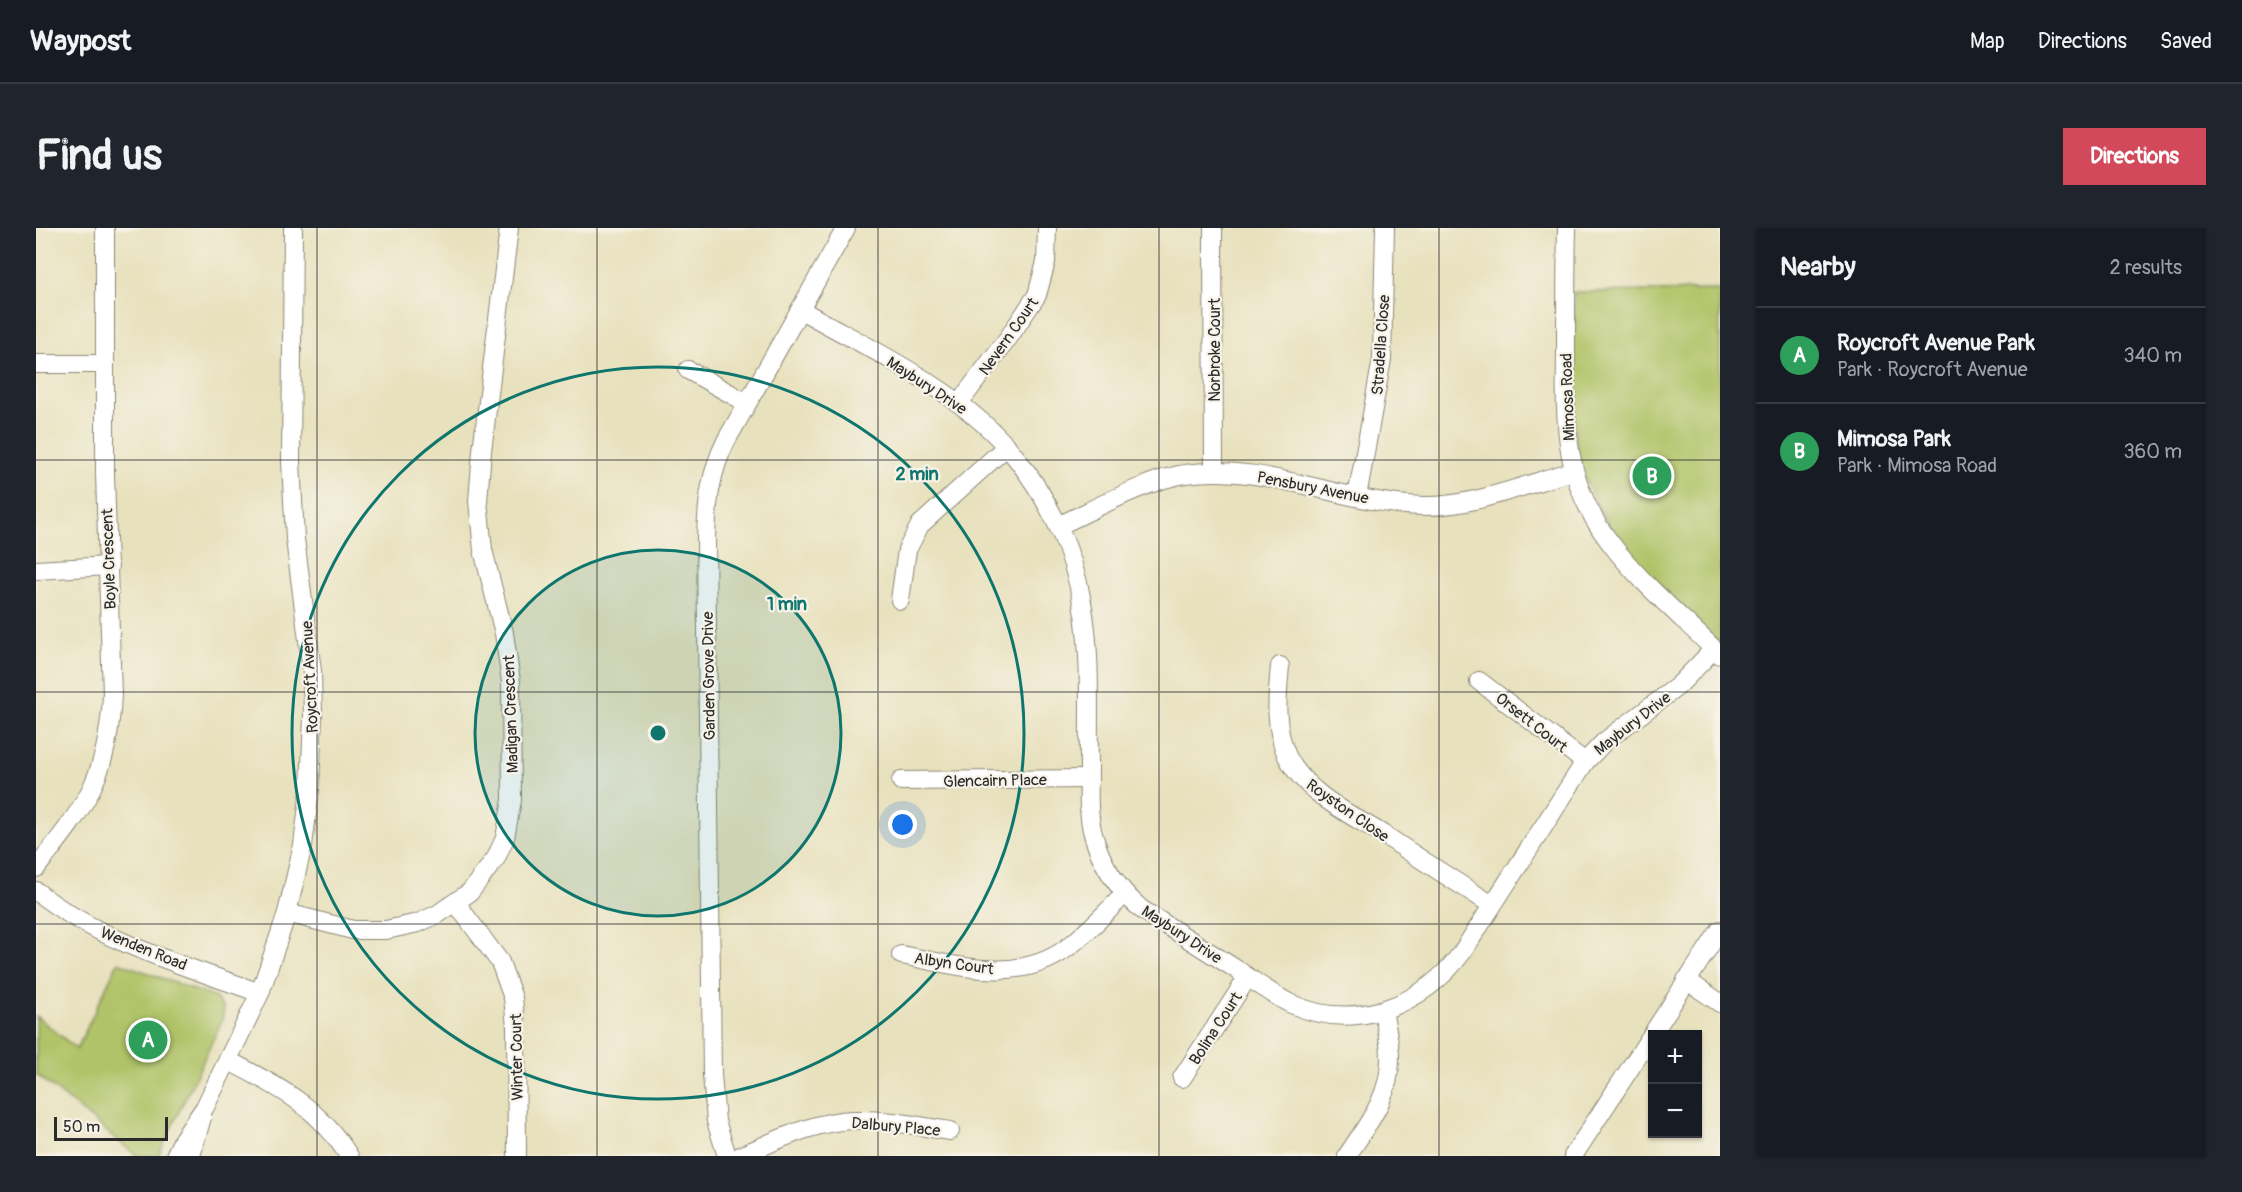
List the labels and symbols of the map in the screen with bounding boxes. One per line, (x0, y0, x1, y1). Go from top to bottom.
street label: Nevern Court (975, 293, 1043, 379)
street label: Stradella Close (1368, 294, 1394, 396)
street label: Norbroke Court (1205, 298, 1225, 402)
street label: Maybury Drive (882, 352, 971, 419)
street label: Mimosa Road (1556, 353, 1580, 441)
pin: B (1632, 454, 1672, 498)
text: 2 min (895, 463, 939, 486)
street label: Pensbury Avenue (1255, 467, 1370, 509)
street label: Boyle Crescent (97, 508, 121, 610)
text: 1 min (767, 593, 807, 616)
street label: Garden Grove Drive (698, 611, 720, 741)
street label: Roycroft Avenue (297, 620, 323, 734)
street label: Madigan Crescent (499, 654, 523, 774)
street label: Orsett Court (1491, 688, 1572, 757)
street label: Maybury Drive (1590, 688, 1675, 760)
centre of rings (648, 723, 668, 743)
street label: Glencairn Place (943, 770, 1047, 792)
street label: Royston Close (1302, 775, 1393, 847)
your location (888, 810, 917, 839)
street label: Maybury Drive (1137, 901, 1226, 968)
street label: Wenden Road (97, 923, 190, 975)
street label: Albyn Court (913, 949, 995, 980)
street label: Bolina Court (1185, 988, 1247, 1069)
street label: Winter Court (506, 1013, 528, 1101)
pin: A (128, 1018, 168, 1062)
street label: Dalbury Place (851, 1113, 941, 1141)
scale bar (54, 1114, 168, 1142)

